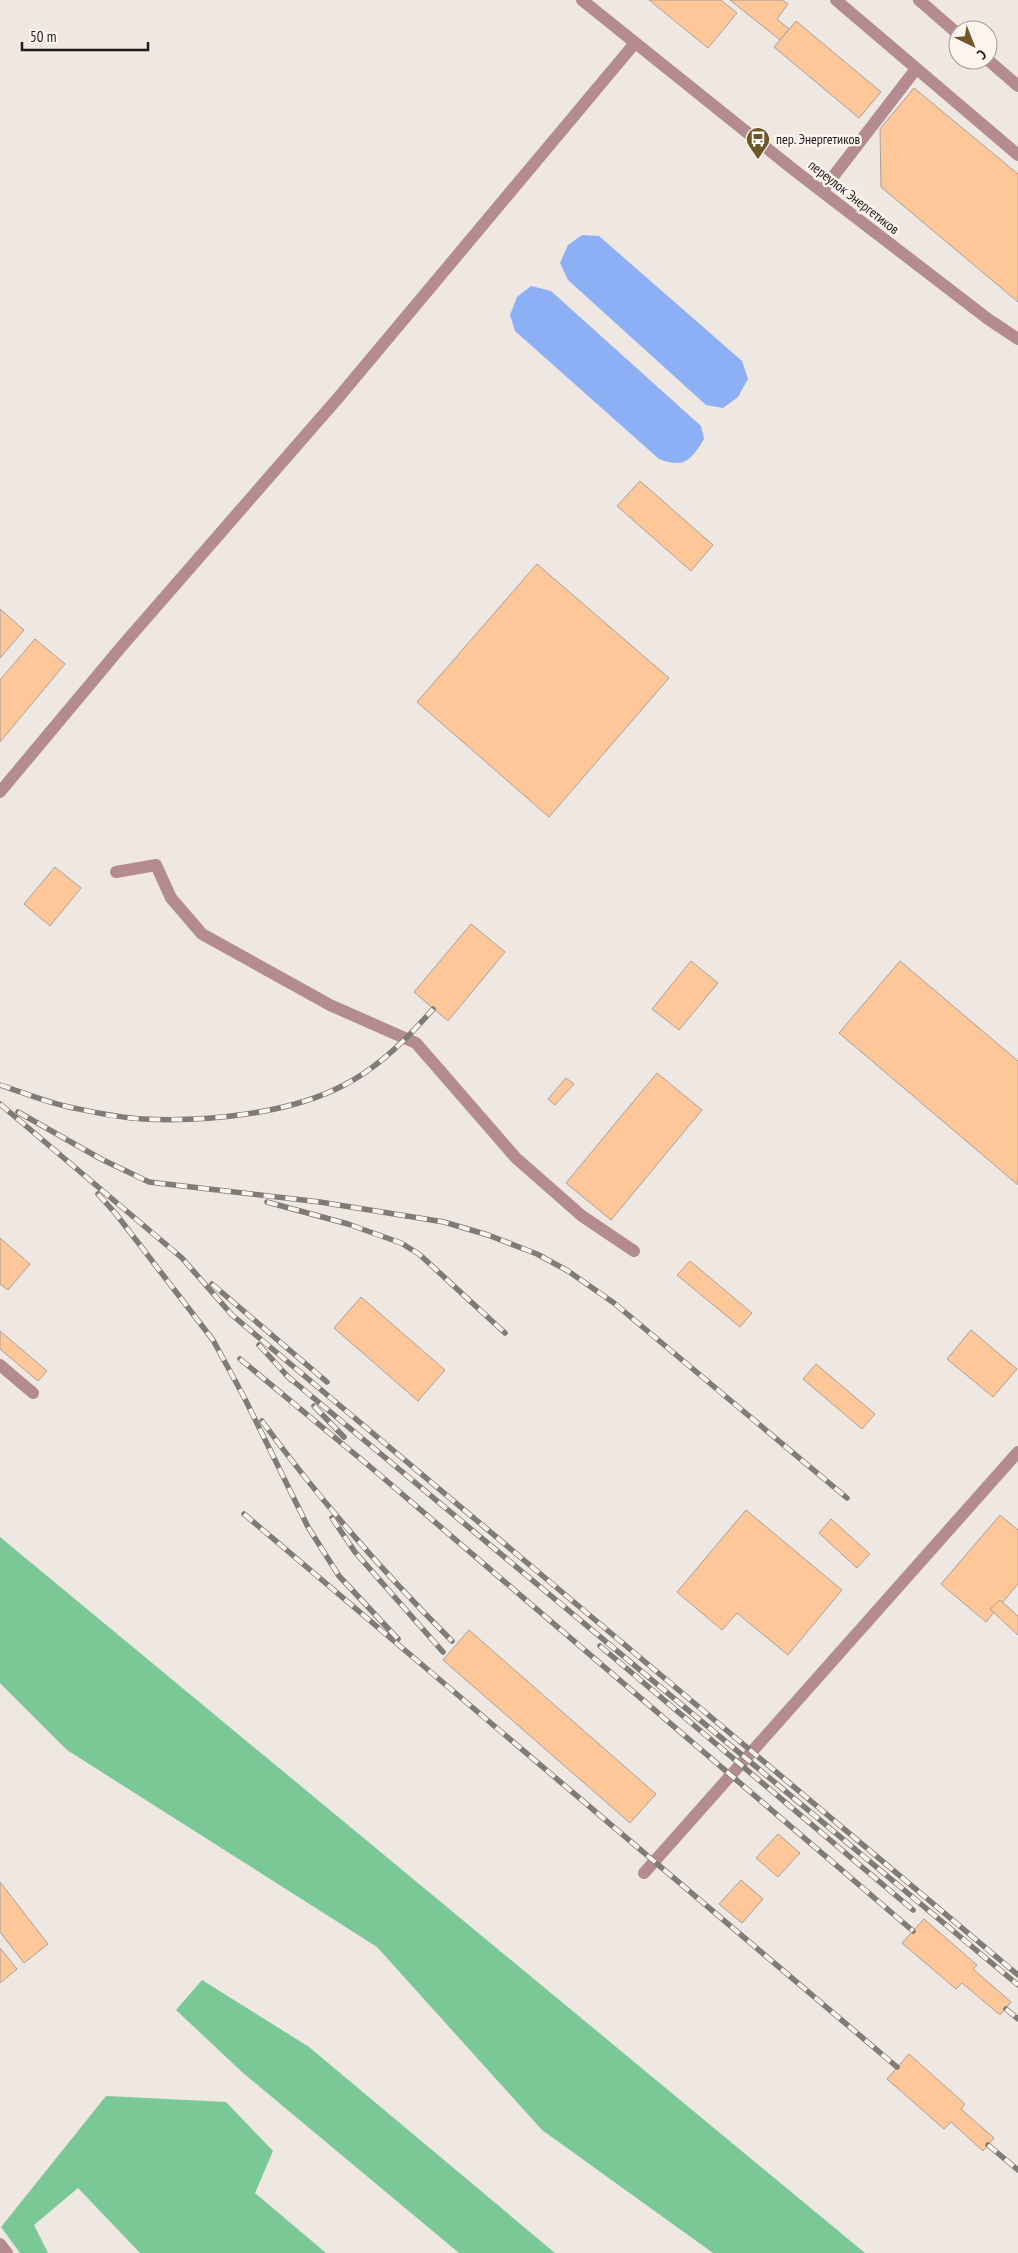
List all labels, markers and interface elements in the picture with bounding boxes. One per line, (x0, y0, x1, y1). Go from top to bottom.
scale bar (22, 20, 149, 52)
north arrow (948, 20, 998, 70)
text: 50 m (30, 27, 56, 46)
text: С (973, 46, 990, 64)
bus stop icon: пер. Энергетиков (745, 126, 771, 160)
place label: пер. Энергетиков (776, 130, 861, 148)
street label: переулок Энергетиков (805, 156, 903, 238)

